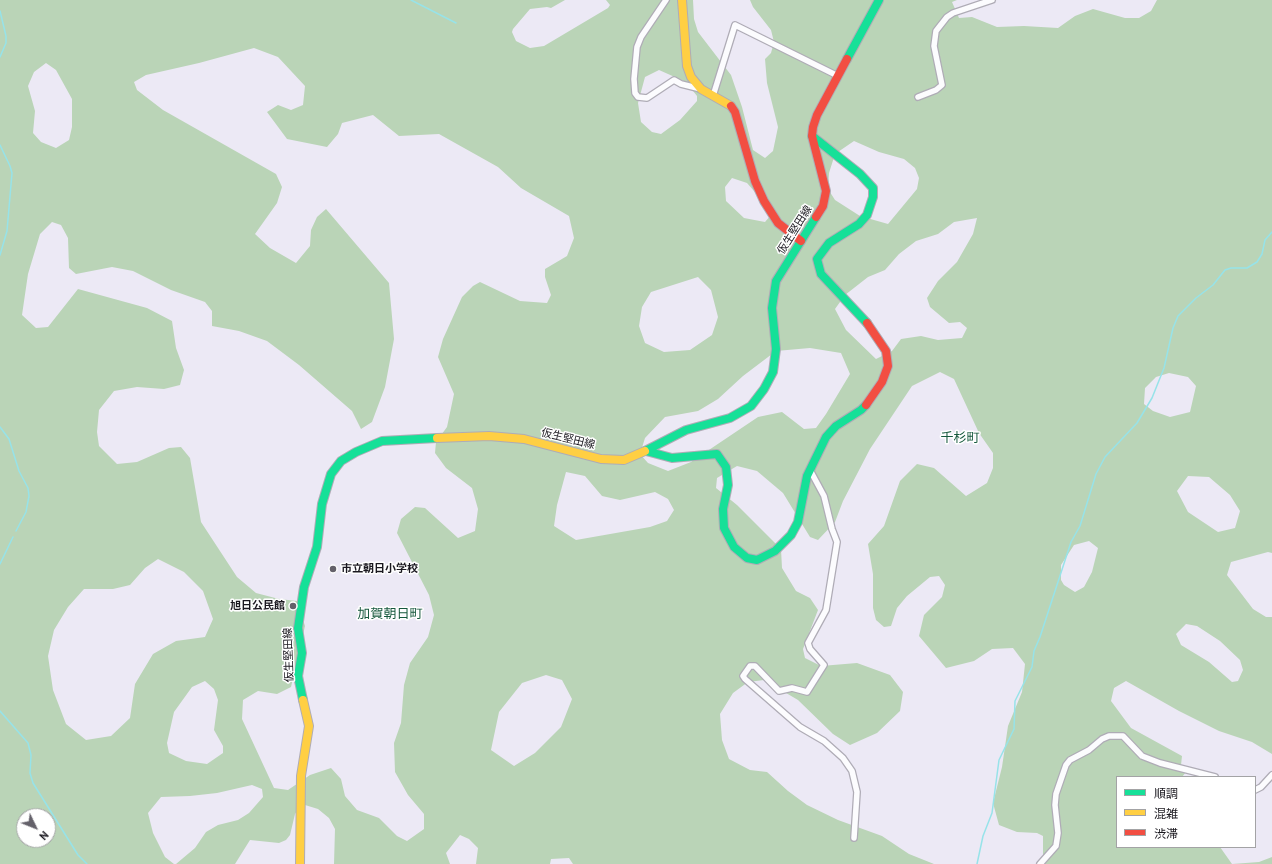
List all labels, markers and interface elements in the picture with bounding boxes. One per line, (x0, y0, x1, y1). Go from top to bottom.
street label: 仮生堅田線 (775, 203, 815, 257)
street label: 仮生堅田線 (540, 426, 596, 452)
district label: 千杉町 (941, 430, 979, 446)
place label: 市立朝日小学校 (341, 562, 418, 576)
marker: 市立朝日小学校 (328, 564, 338, 574)
place label: 旭日公民館 (230, 599, 285, 613)
marker: 旭日公民館 (288, 601, 298, 611)
district label: 加賀朝日町 (358, 606, 422, 622)
street label: 仮生堅田線 (281, 627, 297, 683)
legend (1116, 776, 1256, 848)
text: 順調 (1154, 786, 1178, 801)
text: 混雑 (1154, 806, 1178, 821)
north arrow (16, 808, 56, 848)
text: 渋滞 (1154, 826, 1178, 841)
text: N (36, 828, 52, 843)

